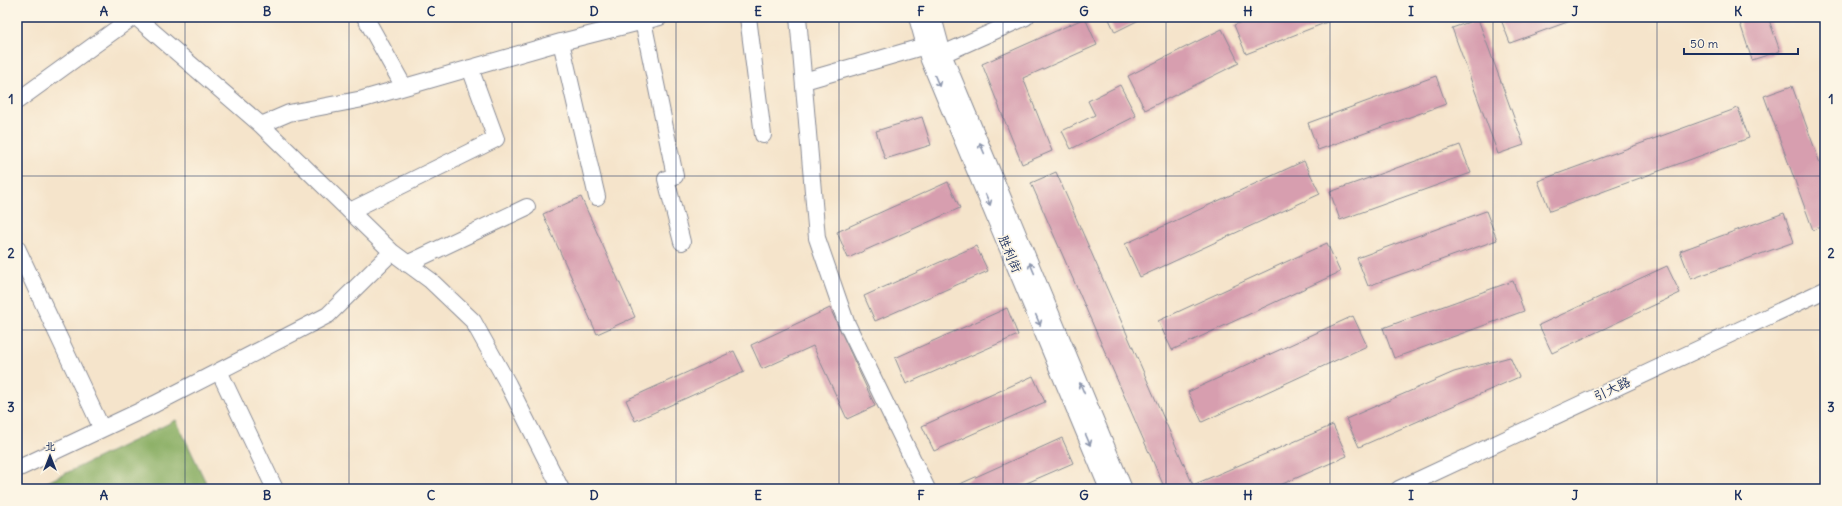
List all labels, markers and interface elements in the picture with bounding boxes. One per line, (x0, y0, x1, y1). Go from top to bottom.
text: A (100, 3, 109, 20)
text: B (263, 3, 272, 20)
text: C (427, 3, 436, 20)
text: D (589, 3, 599, 20)
text: E (754, 3, 762, 20)
text: F (917, 3, 925, 20)
text: G (1079, 3, 1089, 20)
text: H (1243, 3, 1253, 20)
text: I (1408, 3, 1414, 20)
text: J (1572, 3, 1579, 20)
text: K (1734, 3, 1743, 20)
scale bar (1684, 30, 1798, 56)
text: 50 m (1690, 36, 1719, 51)
one-way arrow (934, 74, 942, 86)
text: 1 (8, 91, 14, 108)
text: 1 (1828, 91, 1834, 108)
one-way arrow (978, 143, 986, 155)
one-way arrow (984, 194, 992, 206)
street label: 胜利街 (995, 233, 1025, 275)
text: 2 (7, 245, 15, 262)
text: 2 (1827, 245, 1835, 262)
one-way arrow (1028, 263, 1035, 275)
one-way arrow (1035, 314, 1042, 326)
street label: 引大路 (1591, 373, 1633, 405)
one-way arrow (1077, 383, 1085, 395)
text: 3 (7, 399, 15, 416)
text: 3 (1827, 399, 1835, 416)
one-way arrow (1085, 434, 1092, 446)
north arrow (30, 436, 70, 476)
text: 北 (45, 439, 56, 453)
text: A (100, 487, 109, 504)
text: B (263, 487, 272, 504)
text: C (427, 487, 436, 504)
text: D (589, 487, 599, 504)
text: E (754, 487, 762, 504)
text: F (917, 487, 925, 504)
text: G (1079, 487, 1089, 504)
text: H (1243, 487, 1253, 504)
text: I (1408, 487, 1414, 504)
text: J (1572, 487, 1579, 504)
text: K (1734, 487, 1743, 504)

